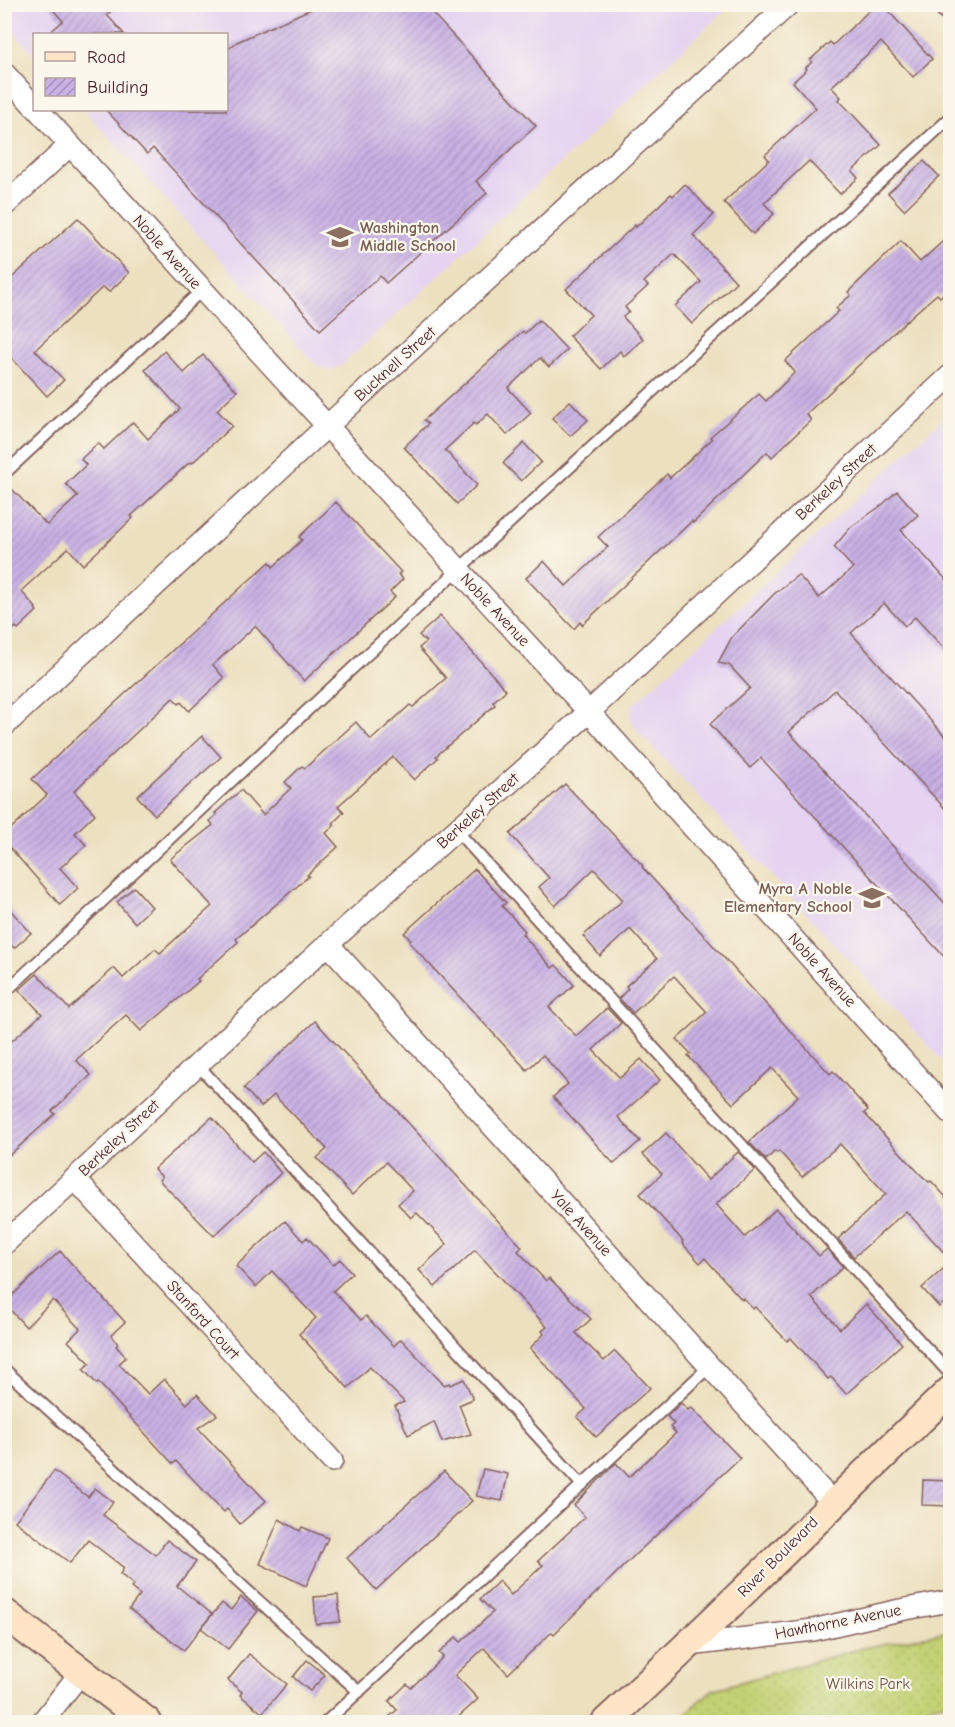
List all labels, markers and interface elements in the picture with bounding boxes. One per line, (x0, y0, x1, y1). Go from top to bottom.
legend (33, 33, 228, 111)
text: Road (87, 47, 126, 68)
text: Building (87, 77, 149, 98)
street label: Noble Avenue (129, 211, 205, 293)
place label: Washington Middle School (360, 219, 456, 255)
school or university icon: Washington Middle School (325, 222, 355, 252)
street label: Bucknell Street (351, 323, 440, 405)
street label: Berkeley Street (792, 440, 880, 524)
street label: Noble Avenue (457, 570, 533, 650)
street label: Berkeley Street (433, 769, 523, 852)
place label: Myra A Noble Elementary School (724, 880, 852, 916)
school or university icon: Myra A Noble Elementary School (857, 883, 887, 913)
street label: Noble Avenue (784, 929, 860, 1011)
street label: Berkeley Street (75, 1096, 163, 1180)
street label: Yale Avenue (547, 1186, 615, 1260)
street label: Stanford Court (163, 1277, 243, 1363)
street label: River Boulevard (734, 1513, 822, 1601)
street label: Hawthorne Avenue (773, 1601, 903, 1643)
park label: Wilkins Park (826, 1675, 910, 1693)

